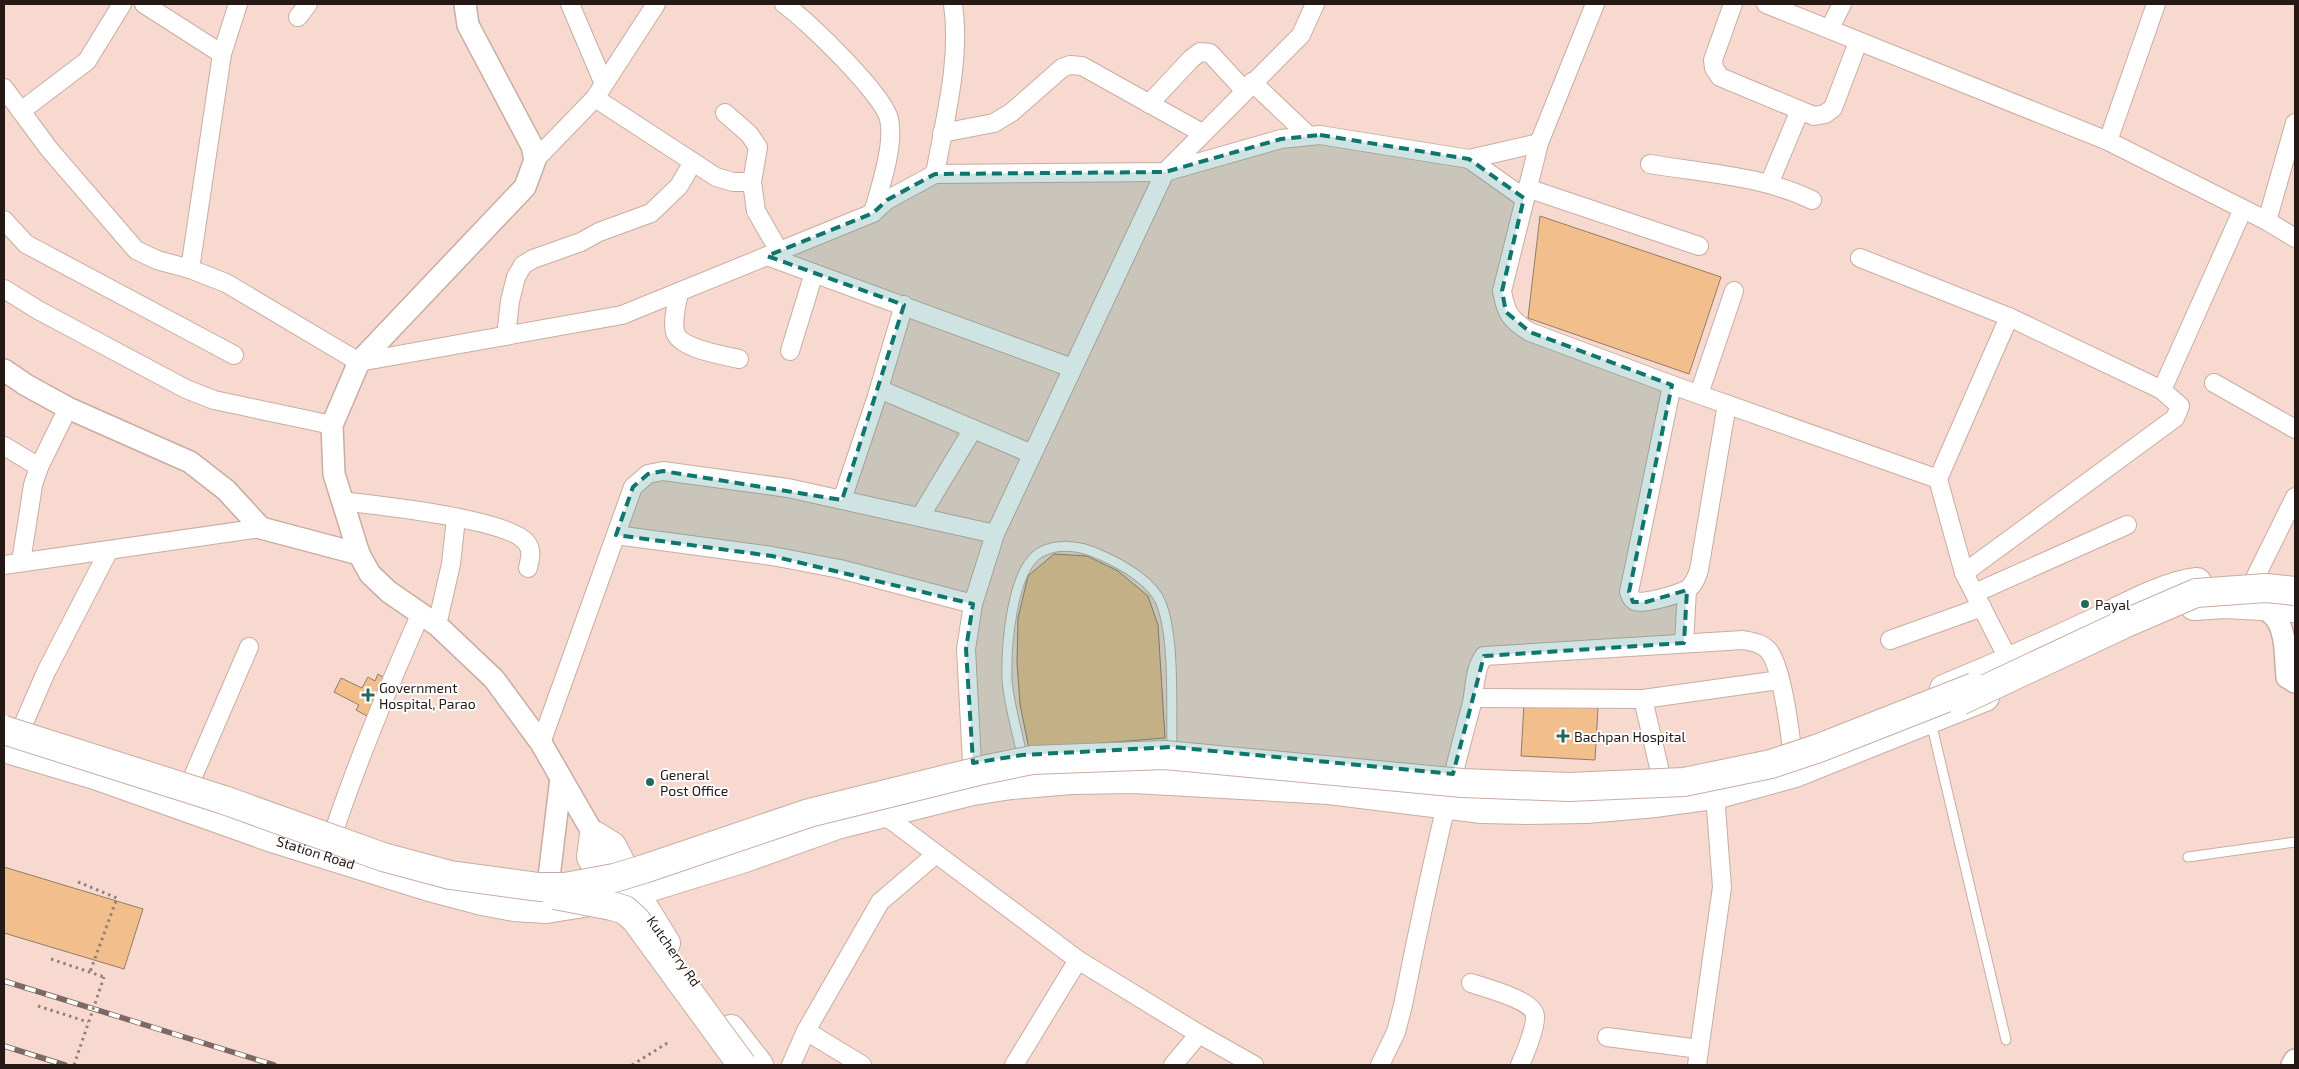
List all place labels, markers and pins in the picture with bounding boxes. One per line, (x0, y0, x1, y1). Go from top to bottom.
place label: Payal (2095, 596, 2131, 613)
marker: Payal (2079, 598, 2091, 610)
place label: Government Hospital, Parao (379, 679, 476, 712)
marker: Government Hospital, Parao (361, 688, 375, 702)
place label: Bachpan Hospital (1574, 728, 1686, 745)
marker: Bachpan Hospital (1556, 729, 1570, 743)
place label: General Post Office (660, 766, 728, 799)
marker: General Post Office (644, 776, 656, 788)

